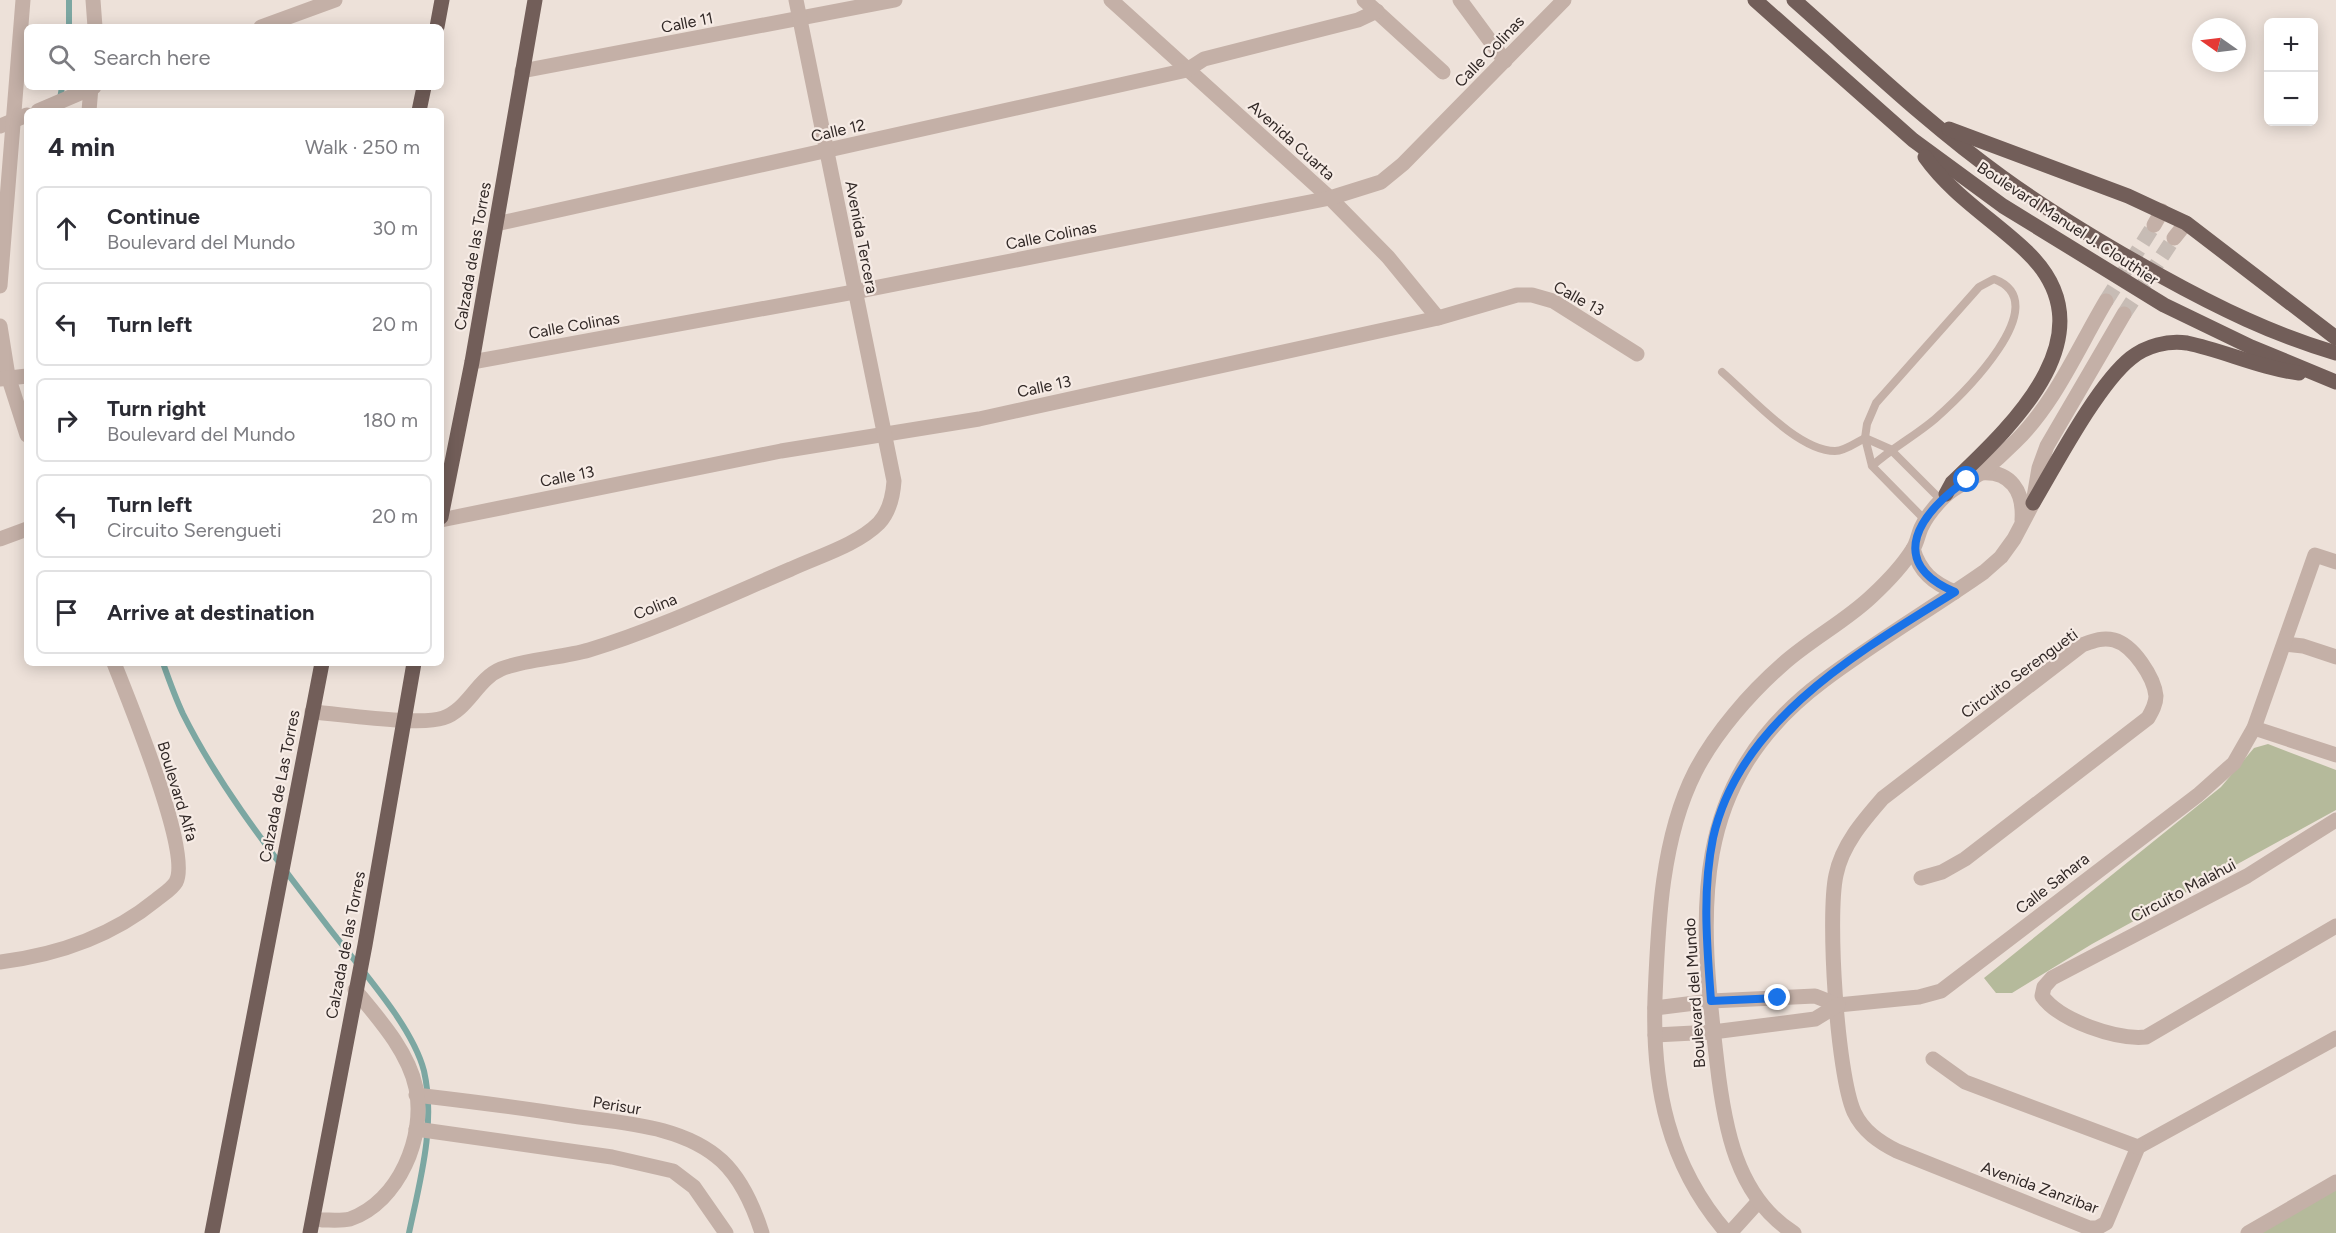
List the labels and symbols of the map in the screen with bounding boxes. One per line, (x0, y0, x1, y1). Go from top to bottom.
street label: Calle 11 (659, 8, 715, 37)
street label: Calle Colinas (1451, 12, 1528, 91)
north arrow (2192, 18, 2246, 72)
street label: Avenida Cuarta (1244, 97, 1339, 184)
street label: Calle 12 (809, 115, 867, 146)
street label: Boulevard Manuel J. Clouthier (1973, 158, 2162, 290)
street label: Avenida Tercera (841, 179, 882, 295)
street label: Calzada de las Torres (450, 181, 495, 332)
street label: Calle Colinas (1004, 217, 1098, 254)
street label: Calle 13 (1550, 277, 1607, 320)
street label: Calle Colinas (527, 308, 621, 343)
street label: Calle 13 (1015, 372, 1073, 401)
street label: Calle 13 (538, 462, 596, 491)
route start (1953, 466, 1979, 492)
street label: Colina (631, 589, 680, 624)
street label: Circuito Serengueti (1957, 625, 2081, 722)
street label: Calzada de Las Torres (255, 708, 304, 864)
street label: Boulevard Alfa (153, 739, 202, 843)
street label: Calle Sahara (2012, 849, 2093, 918)
street label: Circuito Malahui (2128, 855, 2239, 926)
street label: Calzada de las Torres (322, 870, 369, 1021)
street label: Boulevard del Mundo (1680, 917, 1709, 1069)
route end (1764, 984, 1790, 1010)
street label: Perisur (591, 1092, 643, 1119)
street label: Avenida Zanzibar (1979, 1157, 2102, 1218)

